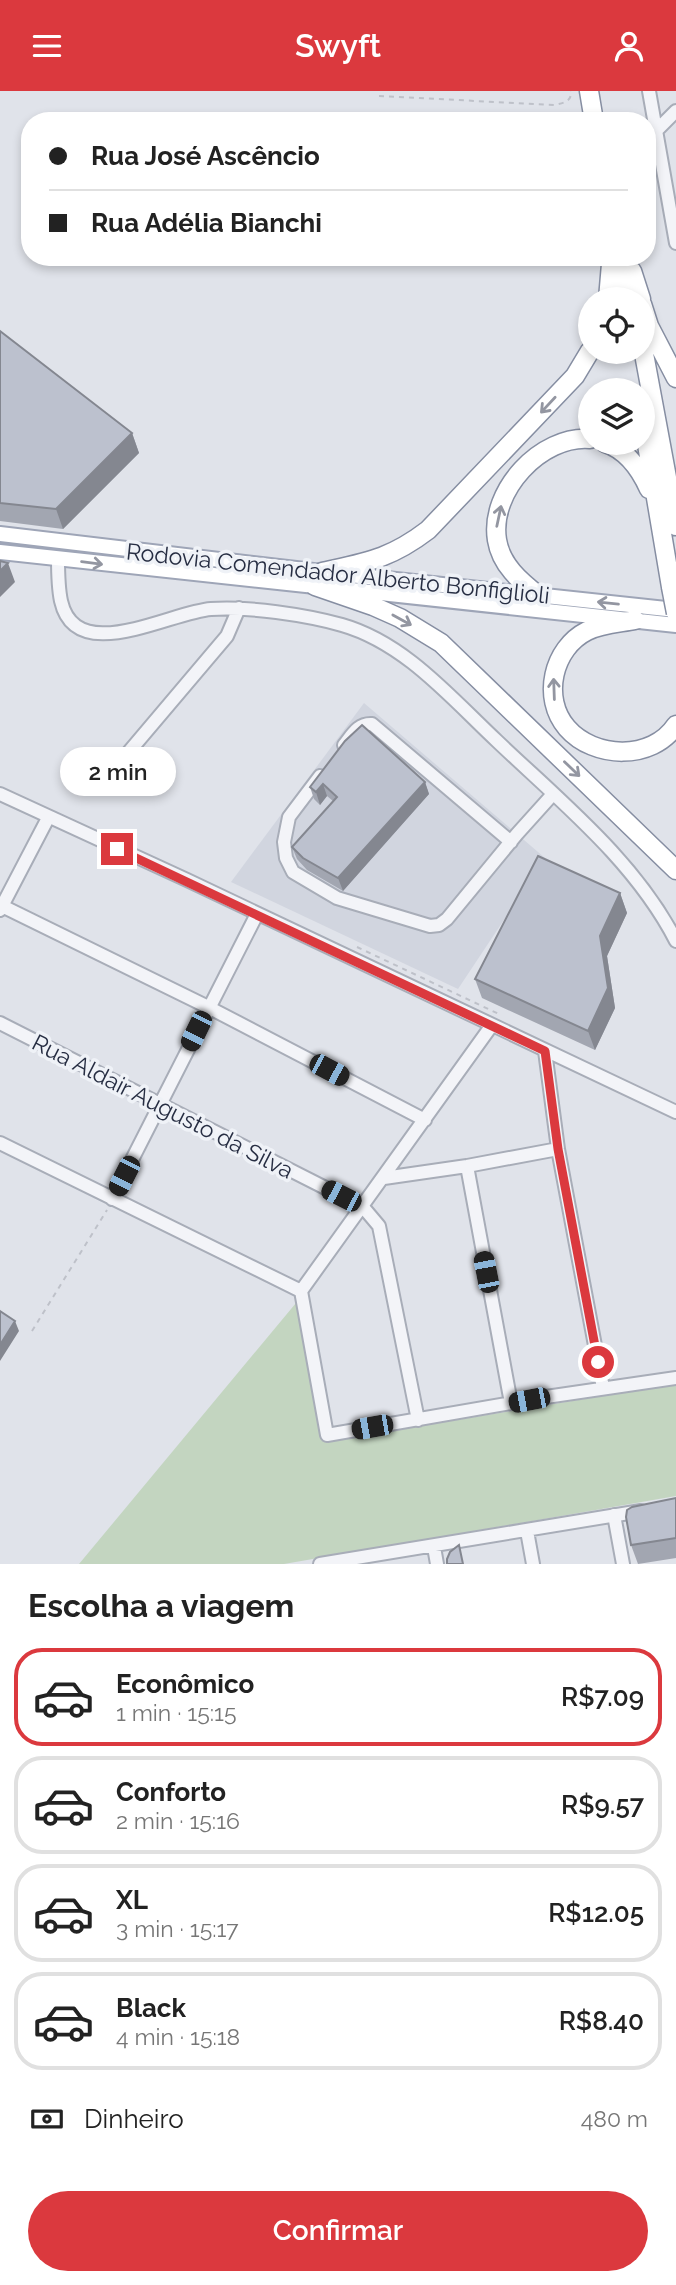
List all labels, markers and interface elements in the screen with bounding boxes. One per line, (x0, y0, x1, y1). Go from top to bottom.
icon: menu (28, 27, 66, 65)
text: Swyft (295, 27, 381, 64)
icon: person (610, 27, 648, 65)
text: Rua José Ascêncio (91, 141, 320, 171)
text: Rua Adélia Bianchi (91, 208, 322, 238)
map controls (578, 287, 655, 455)
button: locate (578, 287, 655, 364)
button: layers (578, 378, 655, 455)
one-way arrow (540, 396, 557, 413)
one-way arrow (492, 505, 506, 528)
street label: Rodovia Comendador Alberto Bonfiglioli (125, 537, 551, 609)
one-way arrow (80, 556, 103, 569)
one-way arrow (597, 596, 620, 609)
one-way arrow (391, 613, 411, 627)
one-way arrow (548, 678, 561, 701)
callout: 2 min (59, 747, 175, 797)
text: 2 min (89, 758, 147, 785)
one-way arrow (563, 760, 580, 777)
route end (101, 833, 133, 865)
car (178, 1008, 215, 1054)
street label: Rua Aldair Augusto da Silva (28, 1028, 298, 1184)
car (306, 1051, 353, 1089)
car (106, 1153, 143, 1199)
car (318, 1177, 365, 1215)
car (472, 1249, 501, 1295)
route start (582, 1346, 614, 1378)
car (507, 1386, 552, 1414)
car (350, 1413, 395, 1441)
text: Escolha a viagem (28, 1587, 294, 1624)
icon: car (32, 1666, 95, 1729)
text: Econômico (116, 1669, 254, 1699)
text: R$7.09 (561, 1682, 644, 1712)
text: 1 min · 15:15 (116, 1699, 236, 1726)
icon: car (32, 1774, 95, 1837)
text: Conforto (116, 1777, 226, 1807)
text: R$9.57 (561, 1790, 644, 1820)
text: 2 min · 15:16 (116, 1807, 240, 1834)
icon: car (32, 1882, 95, 1945)
text: XL (116, 1885, 148, 1915)
text: R$12.05 (548, 1898, 644, 1928)
text: 3 min · 15:17 (116, 1915, 239, 1942)
icon: car (32, 1990, 95, 2053)
text: Black (116, 1993, 186, 2023)
text: R$8.40 (559, 2006, 644, 2036)
text: 4 min · 15:18 (116, 2023, 240, 2050)
icon: cash (28, 2100, 66, 2138)
text: Dinheiro (84, 2104, 184, 2134)
text: 480 m (581, 2105, 648, 2132)
button: Confirmar (28, 2191, 648, 2271)

